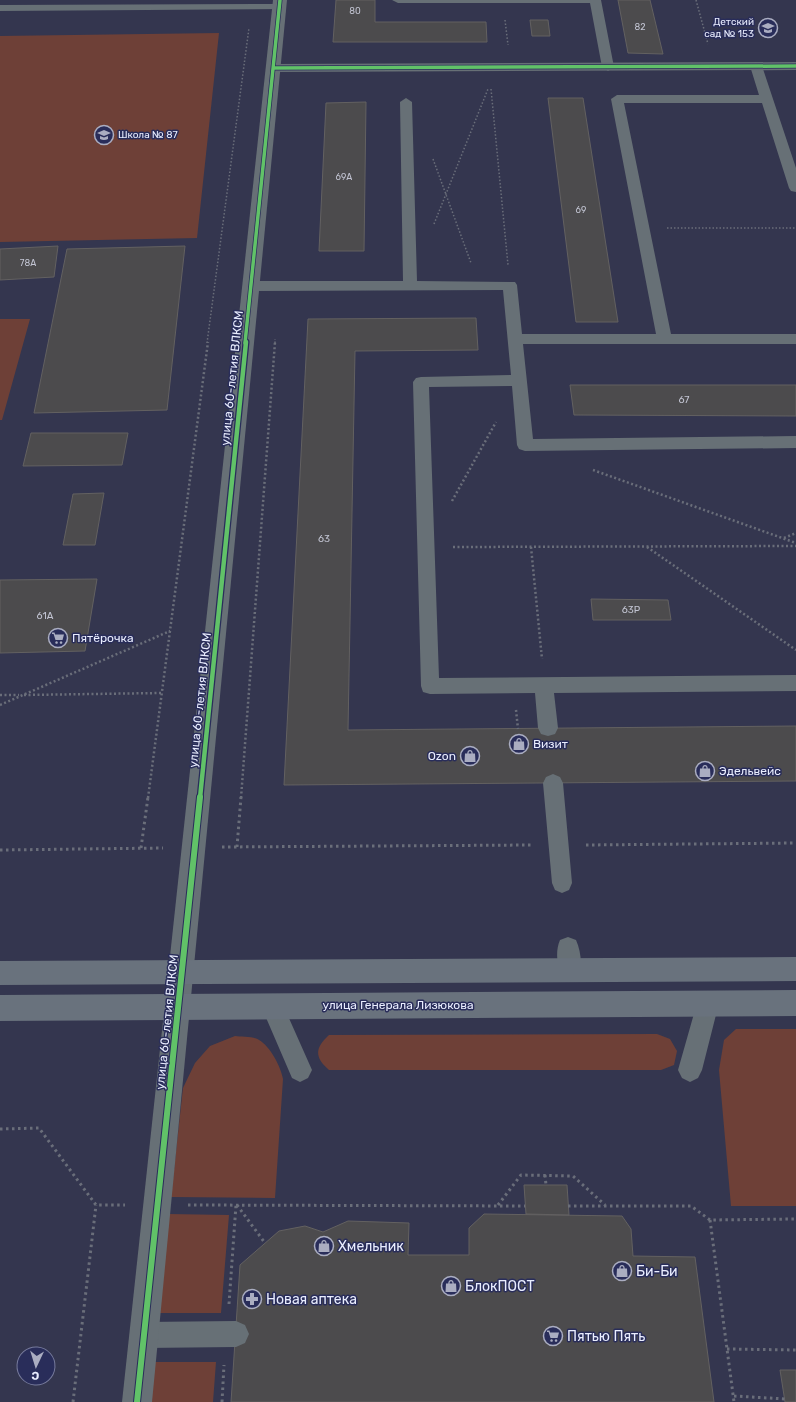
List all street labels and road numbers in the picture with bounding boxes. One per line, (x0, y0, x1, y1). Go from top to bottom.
street label: улица 60-летия ВЛКСМ (218, 310, 246, 446)
street label: улица 60-летия ВЛКСМ (186, 632, 214, 768)
street label: улица 60-летия ВЛКСМ (153, 954, 181, 1090)
street label: улица Генерала Лизюкова (322, 998, 474, 1012)

